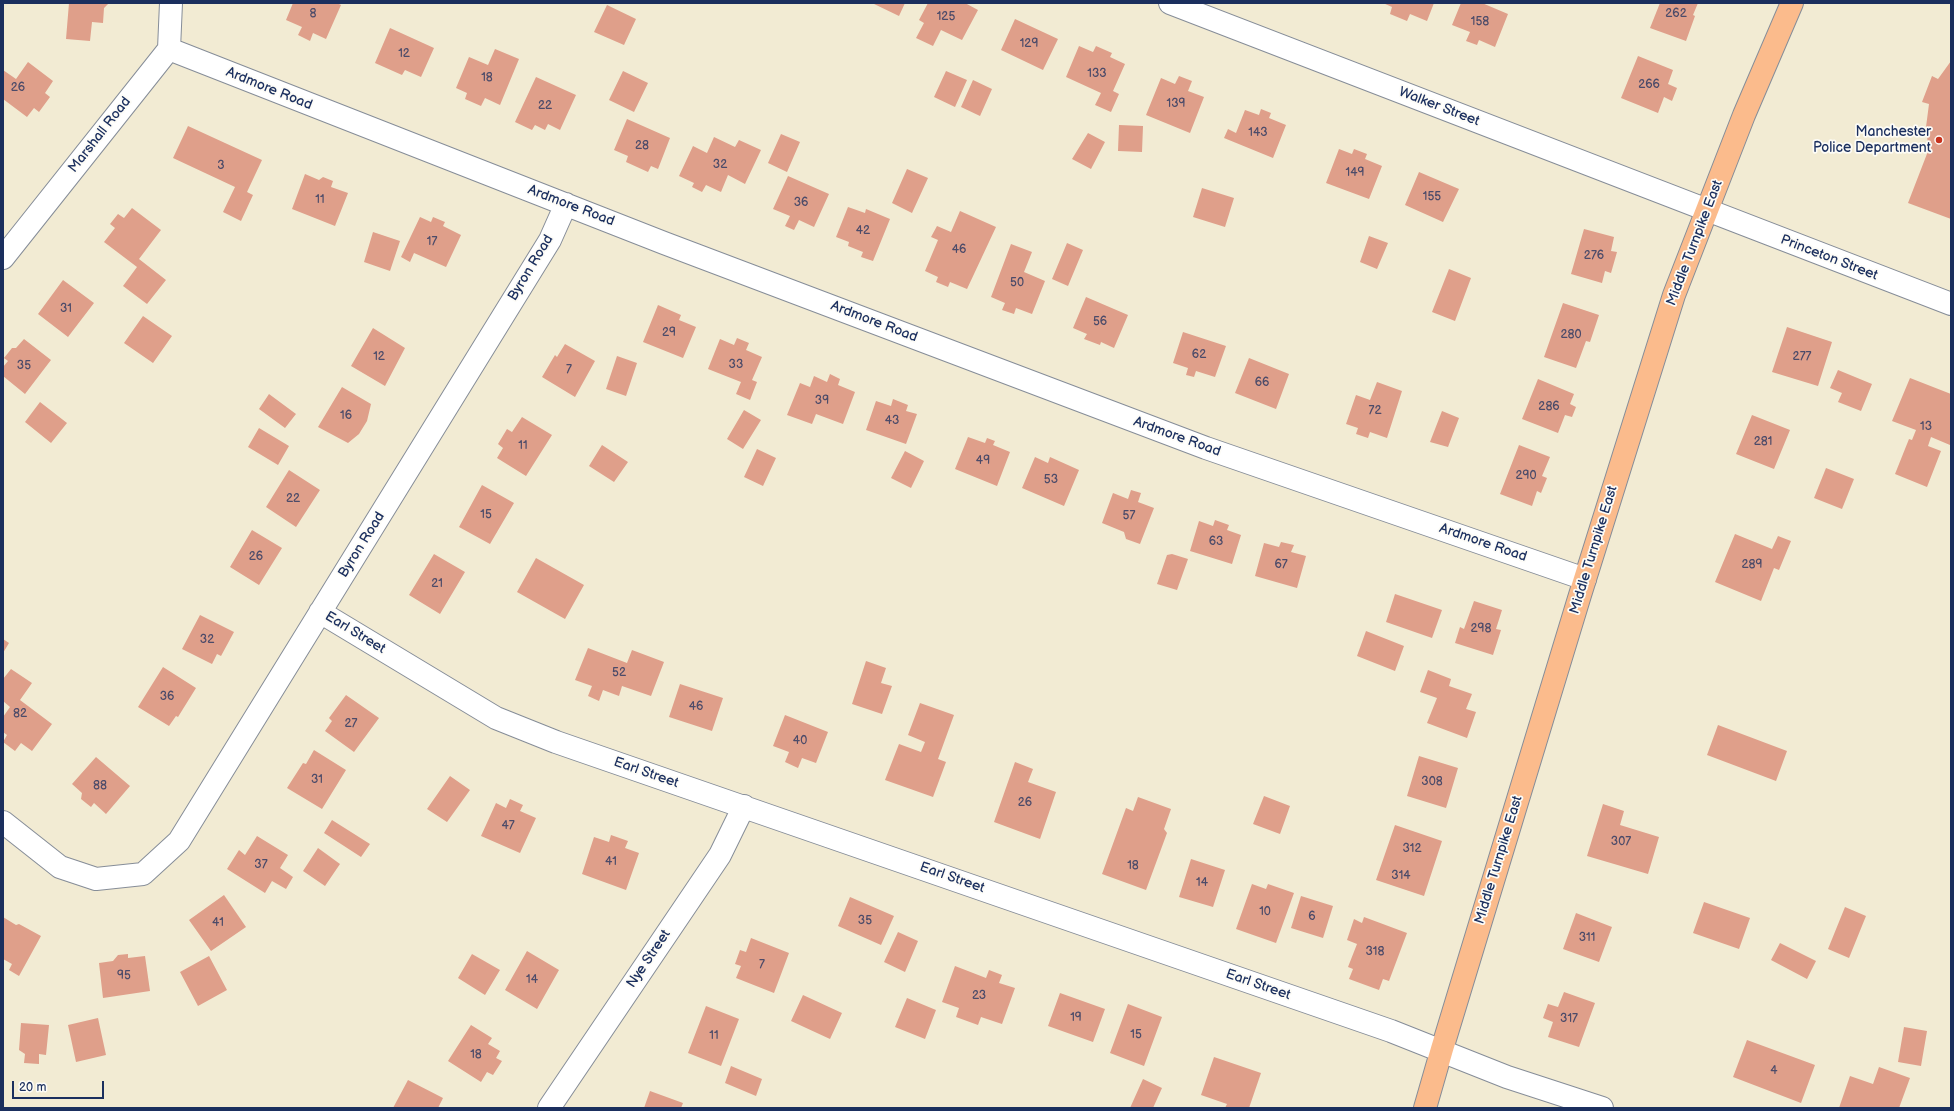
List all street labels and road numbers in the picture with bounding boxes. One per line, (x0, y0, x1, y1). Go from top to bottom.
street label: Ardmore Road (223, 64, 315, 114)
street label: Walker Street (1396, 84, 1482, 130)
street label: Marshall Road (65, 94, 135, 176)
street label: Middle Turnpike East (1663, 178, 1727, 308)
street label: Ardmore Road (525, 182, 617, 230)
street label: Byron Road (505, 232, 557, 304)
street label: Princeton Street (1778, 232, 1880, 284)
street label: Ardmore Road (828, 298, 920, 346)
street label: Ardmore Road (1131, 413, 1223, 461)
street label: Middle Turnpike East (1567, 484, 1621, 616)
street label: Byron Road (335, 509, 389, 581)
street label: Ardmore Road (1437, 520, 1529, 566)
street label: Earl Street (322, 608, 388, 658)
street label: Earl Street (611, 754, 681, 792)
street label: Middle Turnpike East (1472, 794, 1526, 926)
street label: Earl Street (917, 859, 987, 897)
street label: Nye Street (623, 927, 675, 991)
street label: Earl Street (1223, 966, 1293, 1004)

